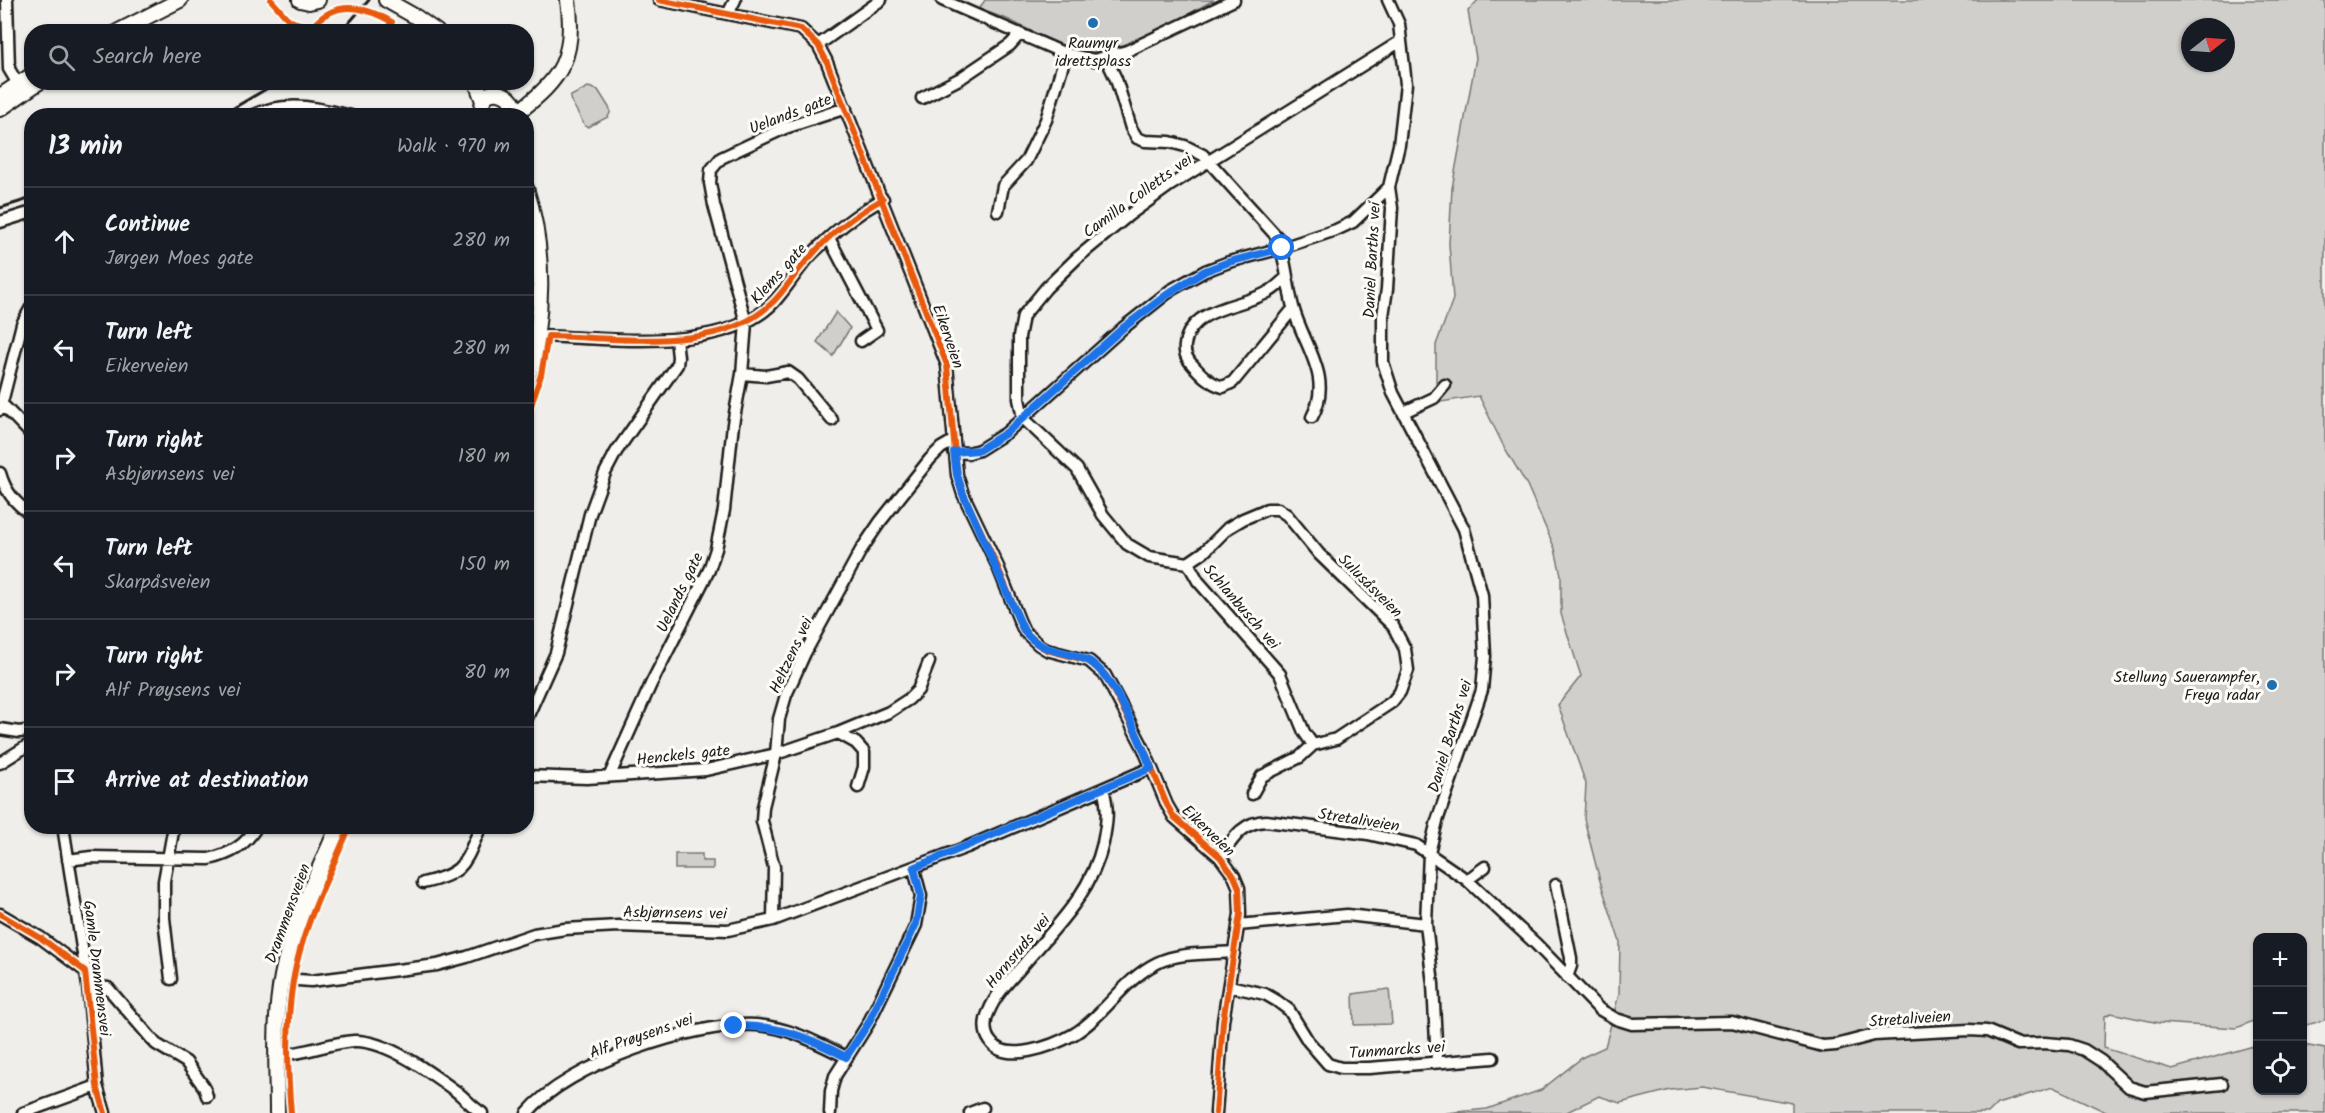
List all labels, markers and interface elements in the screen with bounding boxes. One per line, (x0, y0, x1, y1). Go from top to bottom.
marker: Raumyr idrettsplass (1086, 16, 1100, 30)
north arrow (2181, 18, 2235, 72)
search box (24, 24, 534, 90)
place label: Raumyr idrettsplass (1055, 31, 1131, 74)
text: Search here (93, 40, 201, 75)
icon: search (45, 41, 78, 74)
street label: Uelands gate (746, 87, 835, 142)
text: 13 min (48, 126, 123, 168)
text: Walk · 970 m (397, 131, 510, 163)
street label: Camilla Colletts vei (1078, 147, 1199, 245)
street label: Daniel Barths vei (1357, 200, 1388, 319)
text: Continue (105, 208, 190, 243)
icon: ahead (48, 225, 81, 258)
text: 280 m (452, 225, 510, 257)
route start (1268, 234, 1294, 260)
street label: Klems gate (745, 238, 814, 310)
text: Jørgen Moes gate (105, 243, 253, 275)
street label: Eikerveien (925, 301, 970, 372)
text: Turn left (105, 316, 192, 351)
icon: left (48, 333, 81, 366)
text: 280 m (452, 333, 510, 365)
text: Eikerveien (105, 351, 188, 383)
text: Turn right (105, 424, 203, 459)
icon: right (48, 441, 81, 474)
text: 180 m (458, 441, 510, 473)
text: Asbjørnsens vei (105, 459, 235, 491)
text: Turn left (105, 532, 192, 567)
street label: Uelands gate (650, 548, 711, 637)
street label: Sulusåsveien (1332, 548, 1408, 624)
icon: left (48, 549, 81, 582)
text: 150 m (459, 549, 510, 581)
street label: Schlanbusch vei (1196, 558, 1286, 656)
text: Skarpåsveien (105, 567, 210, 599)
street label: Heltzens vei (763, 612, 820, 698)
text: Turn right (105, 640, 203, 675)
icon: right (48, 657, 81, 690)
text: 80 m (464, 657, 510, 689)
place label: Stellung Sauerampfer, Freya radar (2114, 665, 2262, 708)
text: Alf Prøysens vei (105, 675, 241, 707)
street label: Daniel Barths vei (1421, 676, 1480, 796)
marker: Stellung Sauerampfer, Freya radar (2265, 678, 2279, 692)
street label: Henckels gate (635, 738, 731, 773)
text: Arrive at destination (105, 764, 308, 799)
icon: arrive (48, 765, 81, 798)
street label: Eikerveien (1175, 799, 1241, 863)
street label: Stretaliveien (1316, 802, 1401, 839)
street label: Drammensveien (259, 860, 318, 967)
street label: Gamle Drammensvei (76, 899, 117, 1039)
street label: Asbjørnsens vei (623, 900, 728, 927)
street label: Hornsruds vei (979, 908, 1058, 995)
map controls (2253, 933, 2307, 1095)
button: + (2253, 933, 2307, 987)
button: − (2253, 987, 2307, 1041)
street label: Stretaliveien (1868, 1004, 1952, 1035)
street label: Alf Prøysens vei (586, 1007, 698, 1066)
route end (720, 1012, 746, 1038)
street label: Tunmarcks vei (1348, 1035, 1447, 1066)
button: locate (2253, 1041, 2307, 1095)

